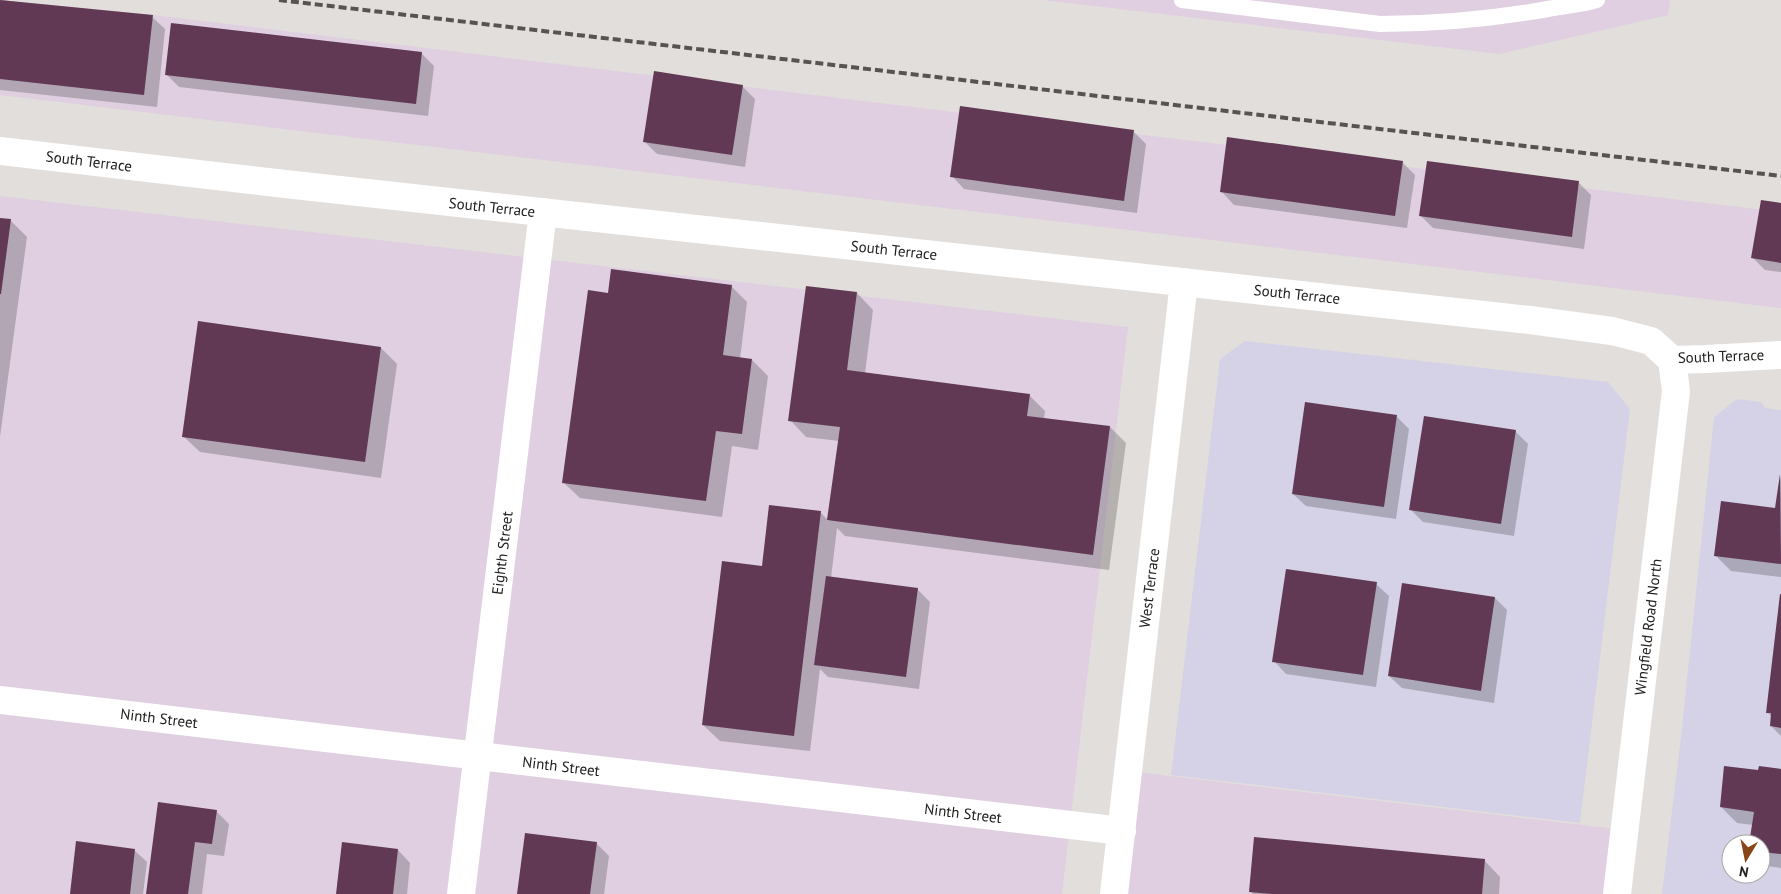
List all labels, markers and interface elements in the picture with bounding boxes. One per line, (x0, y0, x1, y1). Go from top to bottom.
street label: South Terrace (45, 146, 133, 176)
street label: South Terrace (448, 193, 536, 221)
street label: South Terrace (850, 236, 938, 264)
street label: South Terrace (1253, 280, 1341, 308)
street label: South Terrace (1677, 345, 1765, 367)
street label: Eighth Street (487, 510, 517, 596)
street label: West Terrace (1135, 547, 1163, 629)
street label: Wingfield Road North (1630, 558, 1666, 696)
street label: Ninth Street (119, 704, 199, 732)
street label: Ninth Street (521, 752, 601, 780)
street label: Ninth Street (923, 799, 1003, 827)
north arrow (1721, 834, 1771, 884)
text: N (1738, 862, 1750, 881)

